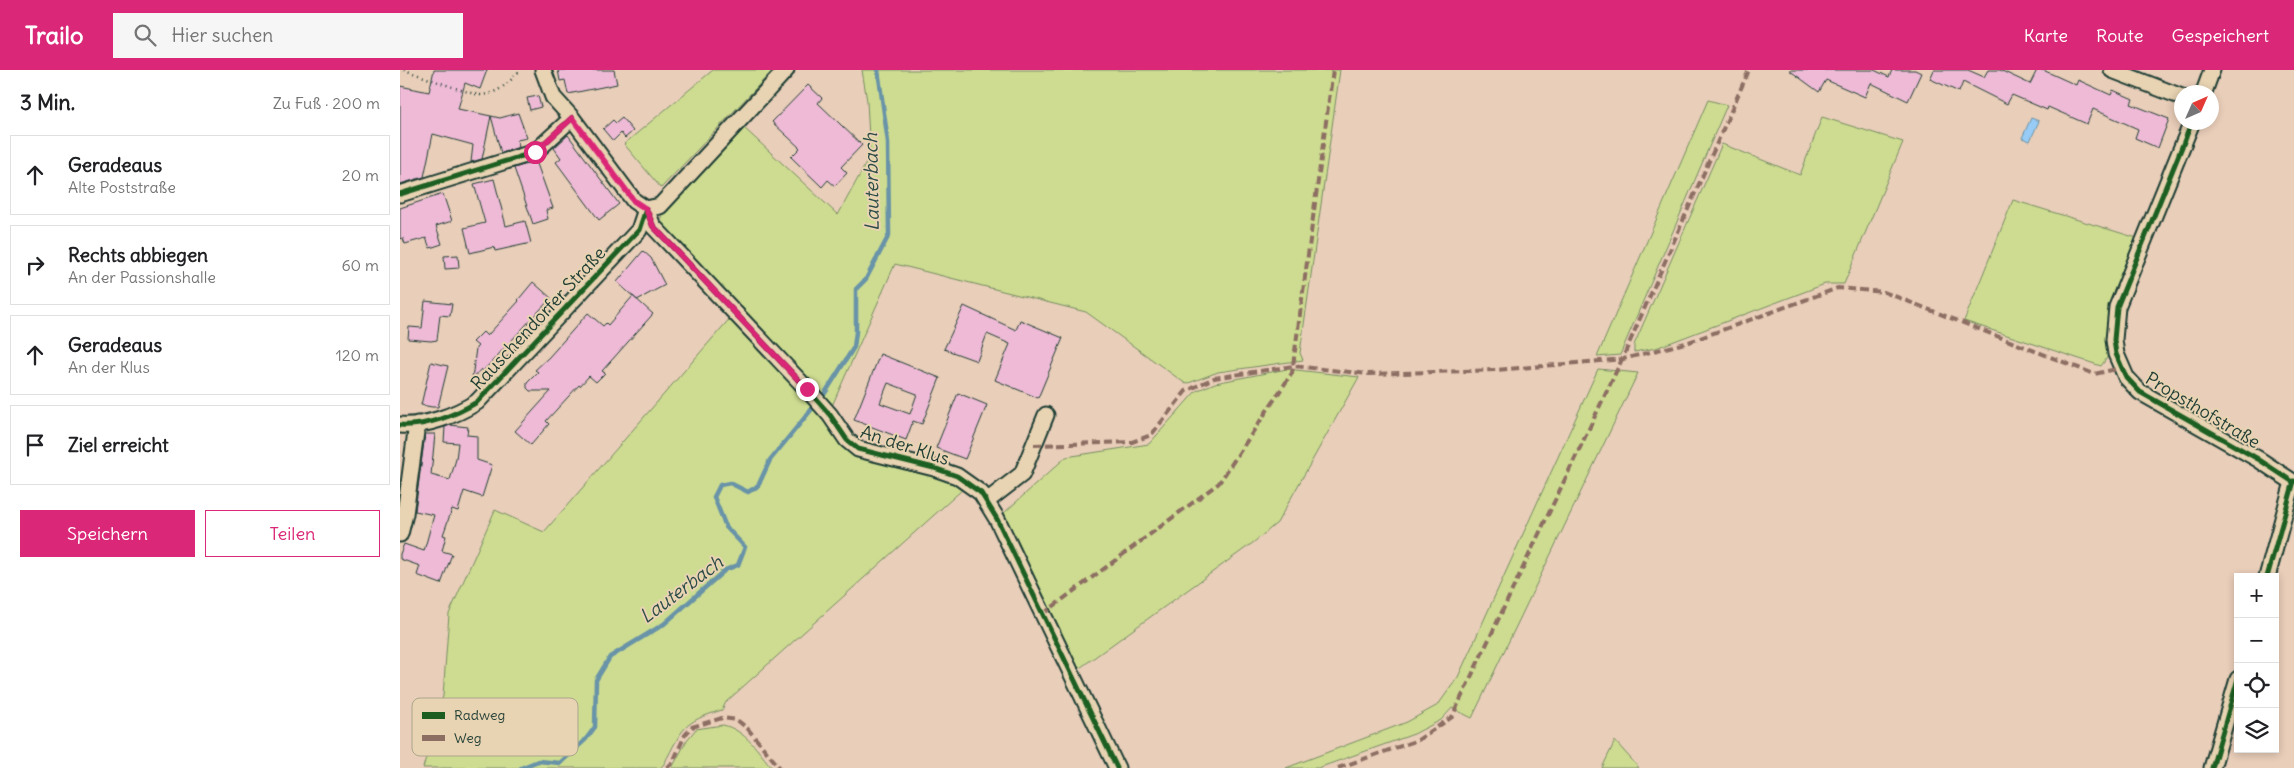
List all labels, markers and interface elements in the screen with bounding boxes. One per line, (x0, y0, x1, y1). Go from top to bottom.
search box (113, 13, 463, 58)
text: Trailo (25, 20, 83, 50)
icon: search (131, 21, 159, 49)
text: Hier suchen (171, 23, 273, 47)
text: Karte (2024, 24, 2068, 47)
text: Route (2096, 24, 2143, 47)
text: Gespeichert (2171, 24, 2269, 47)
north arrow (2174, 85, 2219, 130)
text: 3 Min. (20, 89, 75, 116)
text: Zu Fuß · 200 m (273, 93, 380, 113)
water label: Lauterbach (858, 132, 884, 231)
route start (524, 141, 547, 164)
text: Geradeaus (68, 153, 162, 177)
icon: ahead (21, 161, 49, 189)
text: 20 m (342, 165, 379, 185)
text: Alte Poststraße (68, 177, 176, 197)
street label: Rauschendorfer Straße (466, 242, 610, 394)
text: Rechts abbiegen (68, 243, 208, 267)
icon: right (21, 251, 49, 279)
text: 60 m (341, 255, 379, 275)
text: An der Passionshalle (68, 267, 216, 287)
text: Geradeaus (68, 333, 162, 357)
icon: ahead (21, 341, 49, 369)
text: 120 m (336, 345, 379, 365)
text: An der Klus (68, 357, 150, 377)
street label: Propsthofstraße (2141, 367, 2265, 453)
route end (796, 378, 819, 401)
street label: An der Klus (858, 420, 952, 470)
icon: arrive (21, 431, 49, 459)
text: Ziel erreicht (68, 433, 169, 457)
button: Speichern (20, 510, 195, 557)
button: Teilen (205, 510, 380, 557)
water label: Lauterbach (635, 549, 728, 628)
map controls (2234, 573, 2279, 753)
button: + (2234, 573, 2279, 618)
button: − (2234, 618, 2279, 663)
button: locate (2234, 663, 2279, 708)
legend (412, 698, 578, 756)
text: Radweg (454, 706, 505, 724)
button: layers (2234, 708, 2279, 753)
text: Weg (454, 729, 482, 747)

